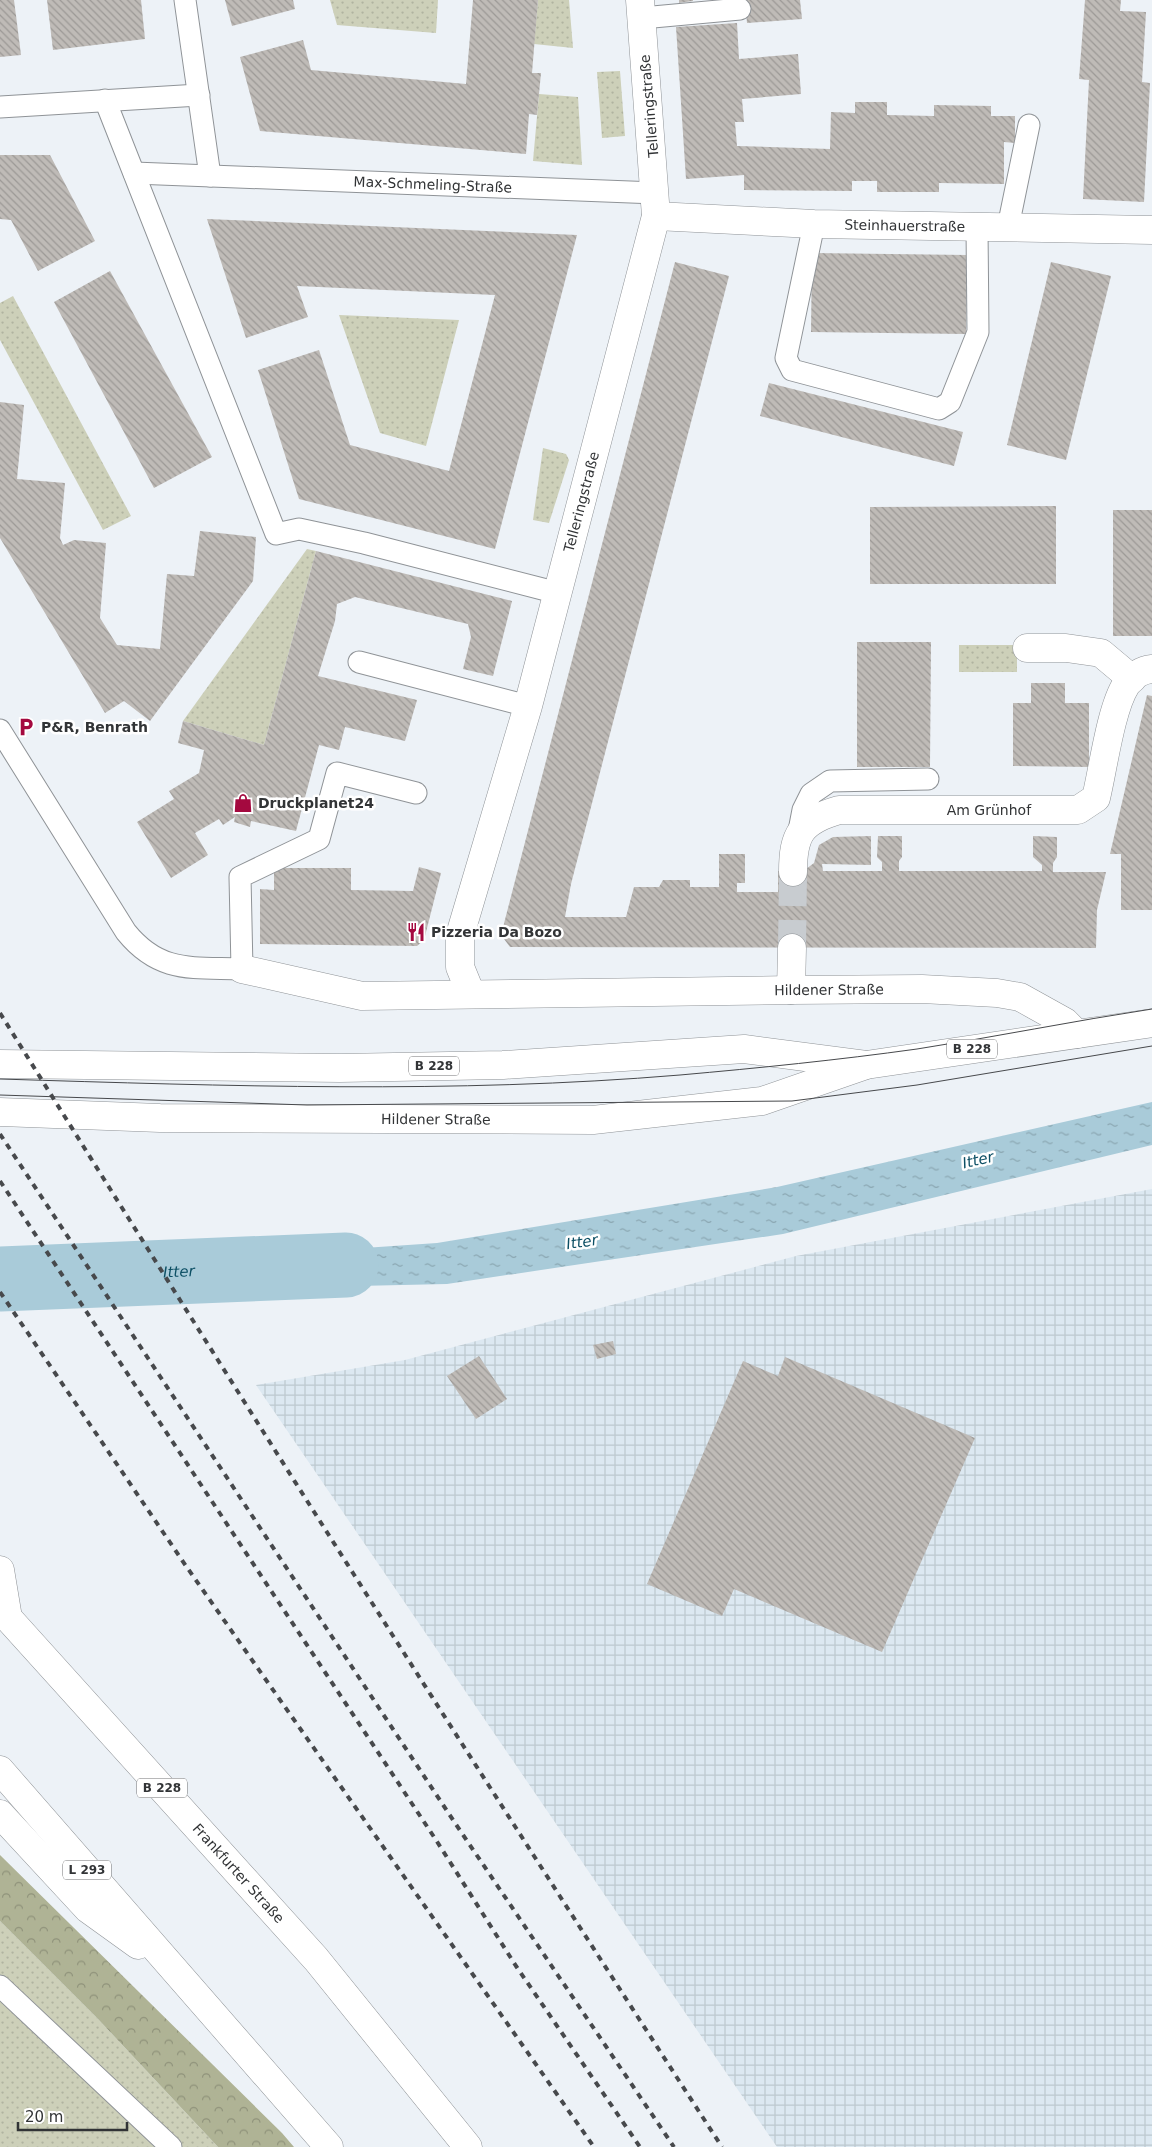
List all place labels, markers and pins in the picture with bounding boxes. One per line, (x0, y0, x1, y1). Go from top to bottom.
parking icon: P&R, Benrath (15, 716, 37, 738)
place label: P&R, Benrath (41, 719, 148, 735)
shop icon: Druckplanet24 (232, 792, 254, 814)
place label: Druckplanet24 (258, 795, 374, 811)
restaurant icon: Pizzeria Da Bozo (405, 921, 427, 943)
place label: Pizzeria Da Bozo (431, 924, 562, 940)

